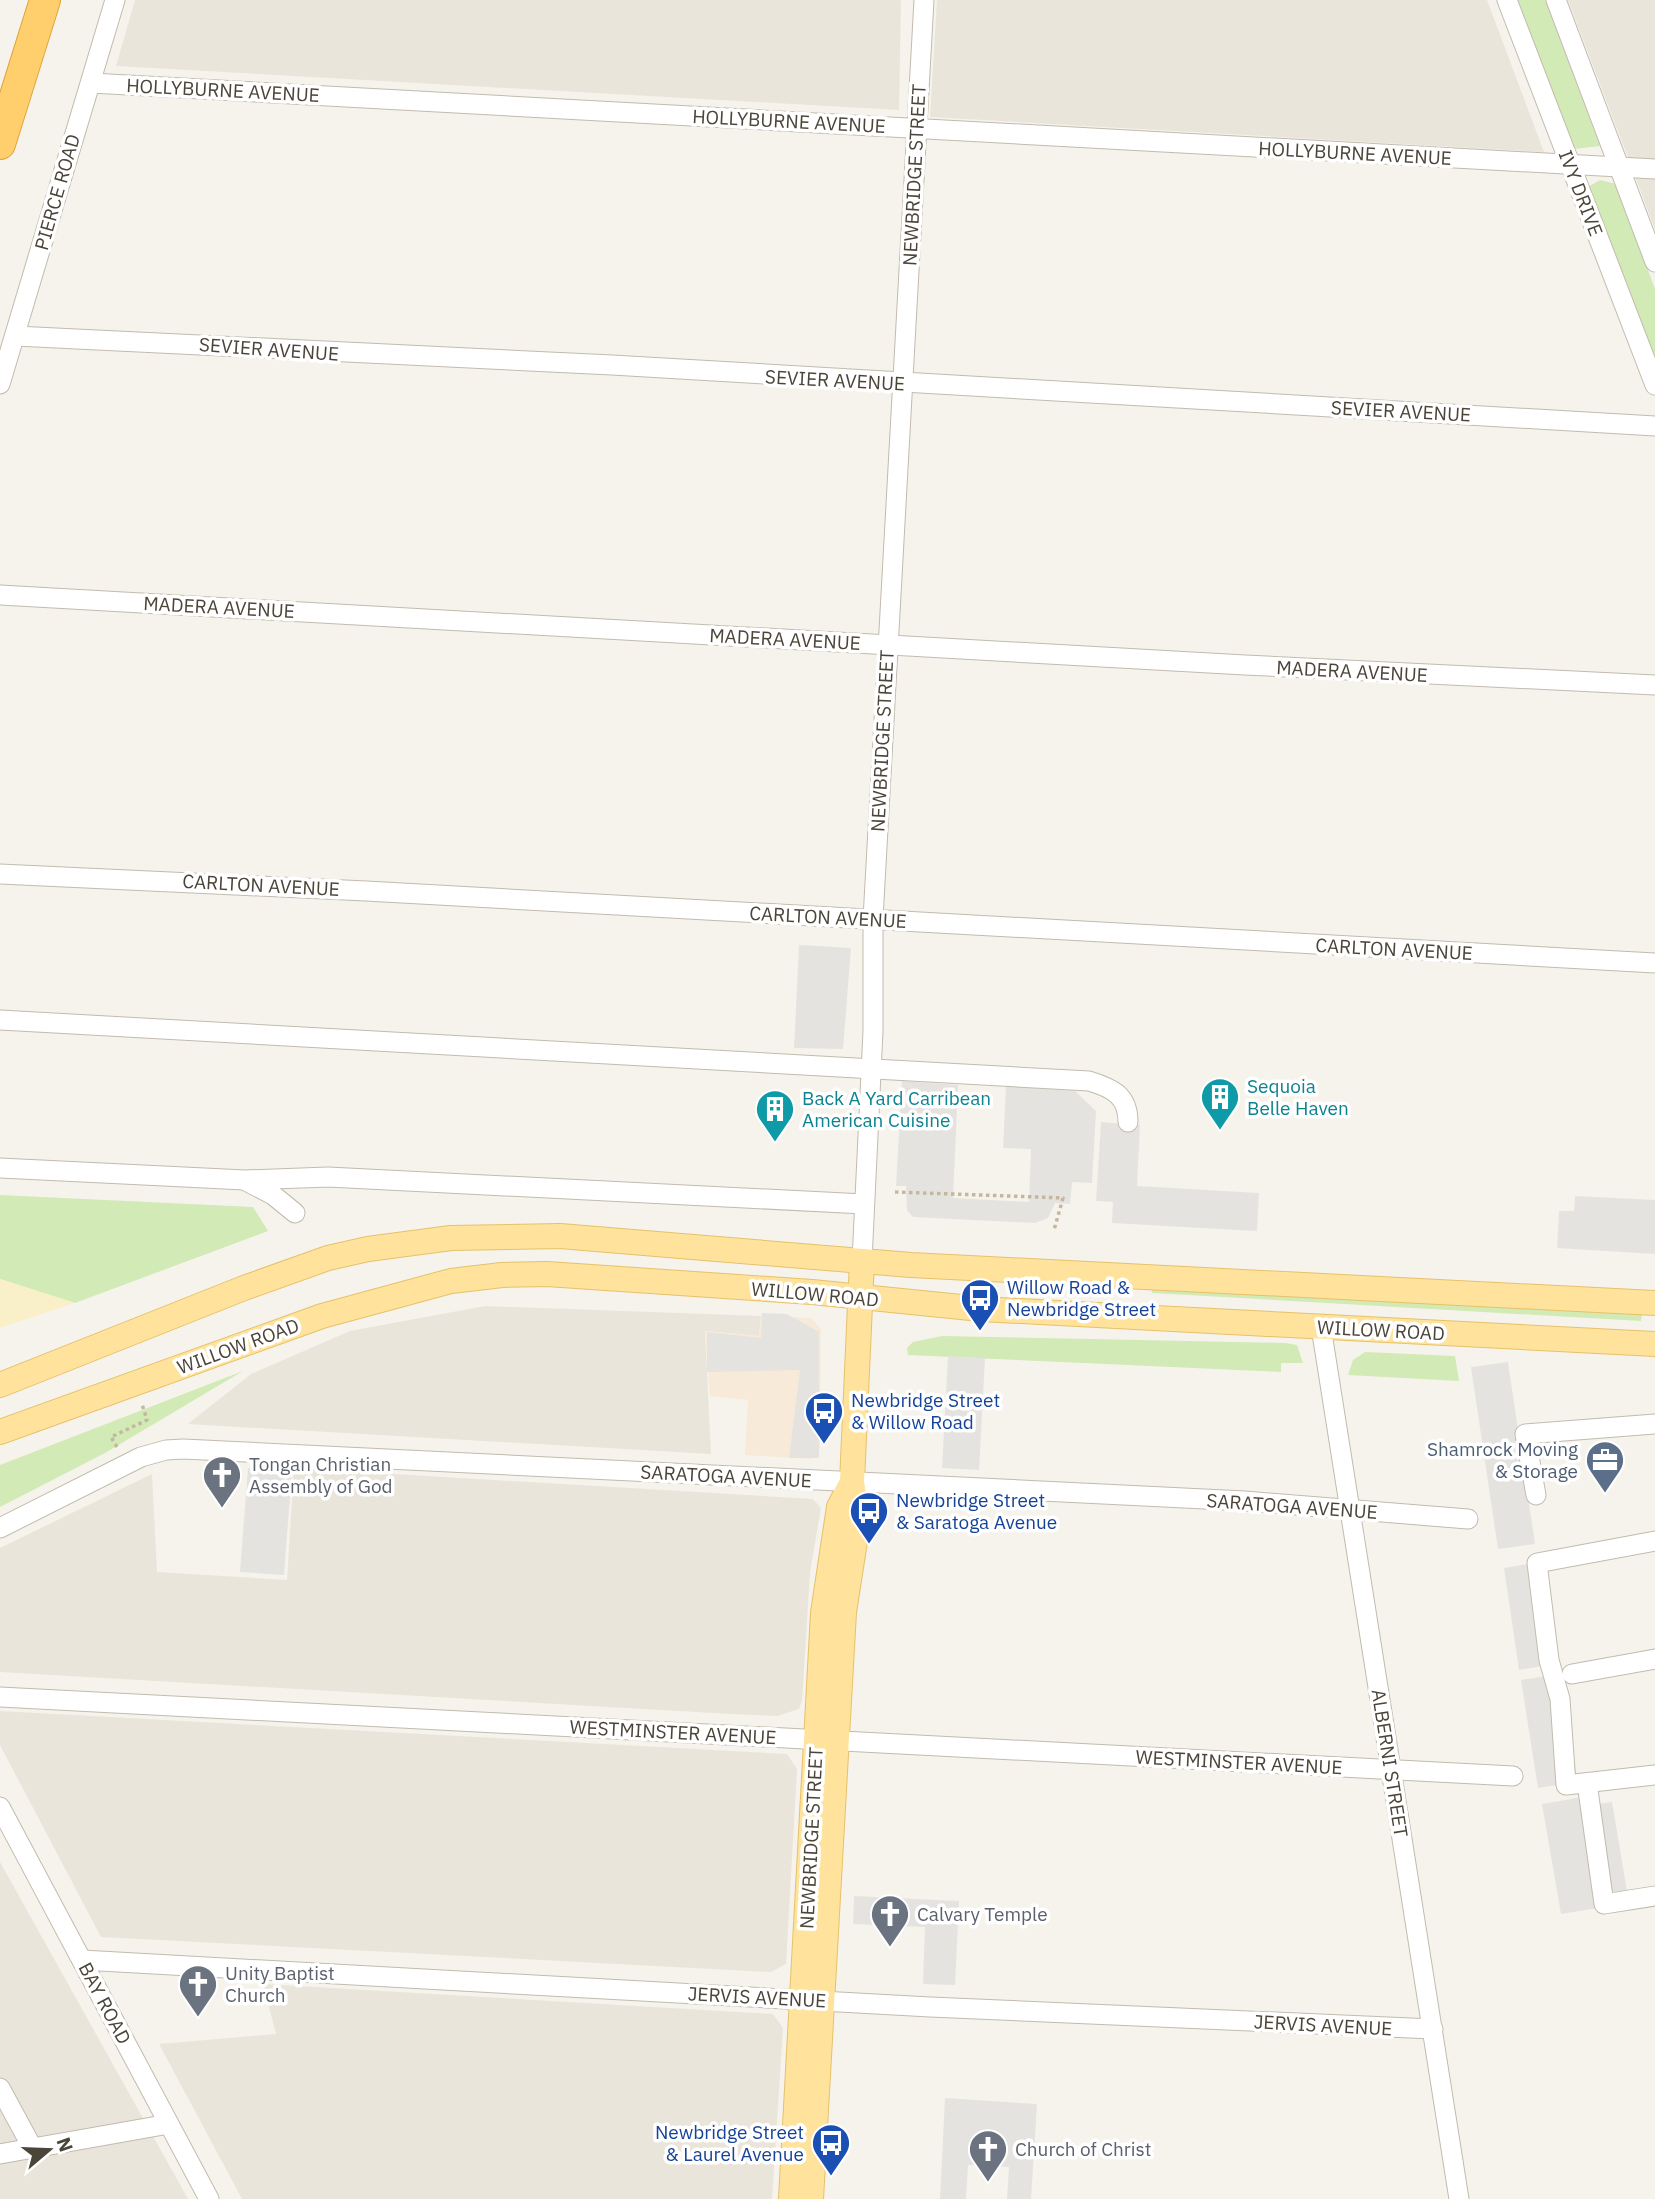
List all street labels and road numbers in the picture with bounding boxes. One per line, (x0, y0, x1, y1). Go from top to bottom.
street label: HOLLYBURNE AVENUE (126, 73, 320, 107)
street label: NEWBRIDGE STREET (897, 83, 931, 266)
street label: HOLLYBURNE AVENUE (692, 104, 886, 138)
street label: PIERCE ROAD (29, 131, 85, 253)
street label: HOLLYBURNE AVENUE (1258, 136, 1452, 170)
street label: IVY DRIVE (1554, 147, 1608, 239)
street label: SEVIER AVENUE (198, 332, 340, 366)
street label: SEVIER AVENUE (764, 364, 906, 396)
street label: SEVIER AVENUE (1330, 395, 1472, 427)
street label: MADERA AVENUE (143, 591, 295, 623)
street label: MADERA AVENUE (709, 623, 861, 655)
street label: NEWBRIDGE STREET (865, 649, 899, 832)
street label: MADERA AVENUE (1276, 655, 1428, 687)
street label: CARLTON AVENUE (182, 869, 340, 901)
street label: CARLTON AVENUE (749, 901, 907, 933)
street label: CARLTON AVENUE (1315, 933, 1473, 965)
street label: WILLOW ROAD (750, 1276, 880, 1312)
street label: WILLOW ROAD (174, 1313, 302, 1379)
street label: WILLOW ROAD (1316, 1315, 1446, 1345)
street label: SARATOGA AVENUE (640, 1460, 812, 1492)
street label: SARATOGA AVENUE (1206, 1488, 1378, 1524)
street label: ALBERNI STREET (1366, 1687, 1414, 1839)
street label: WESTMINSTER AVENUE (569, 1715, 777, 1749)
street label: WESTMINSTER AVENUE (1135, 1745, 1343, 1779)
street label: NEWBRIDGE STREET (794, 1746, 828, 1929)
street label: BAY ROAD (73, 1958, 137, 2048)
street label: JERVIS AVENUE (687, 1981, 827, 2013)
street label: JERVIS AVENUE (1253, 2009, 1393, 2041)

